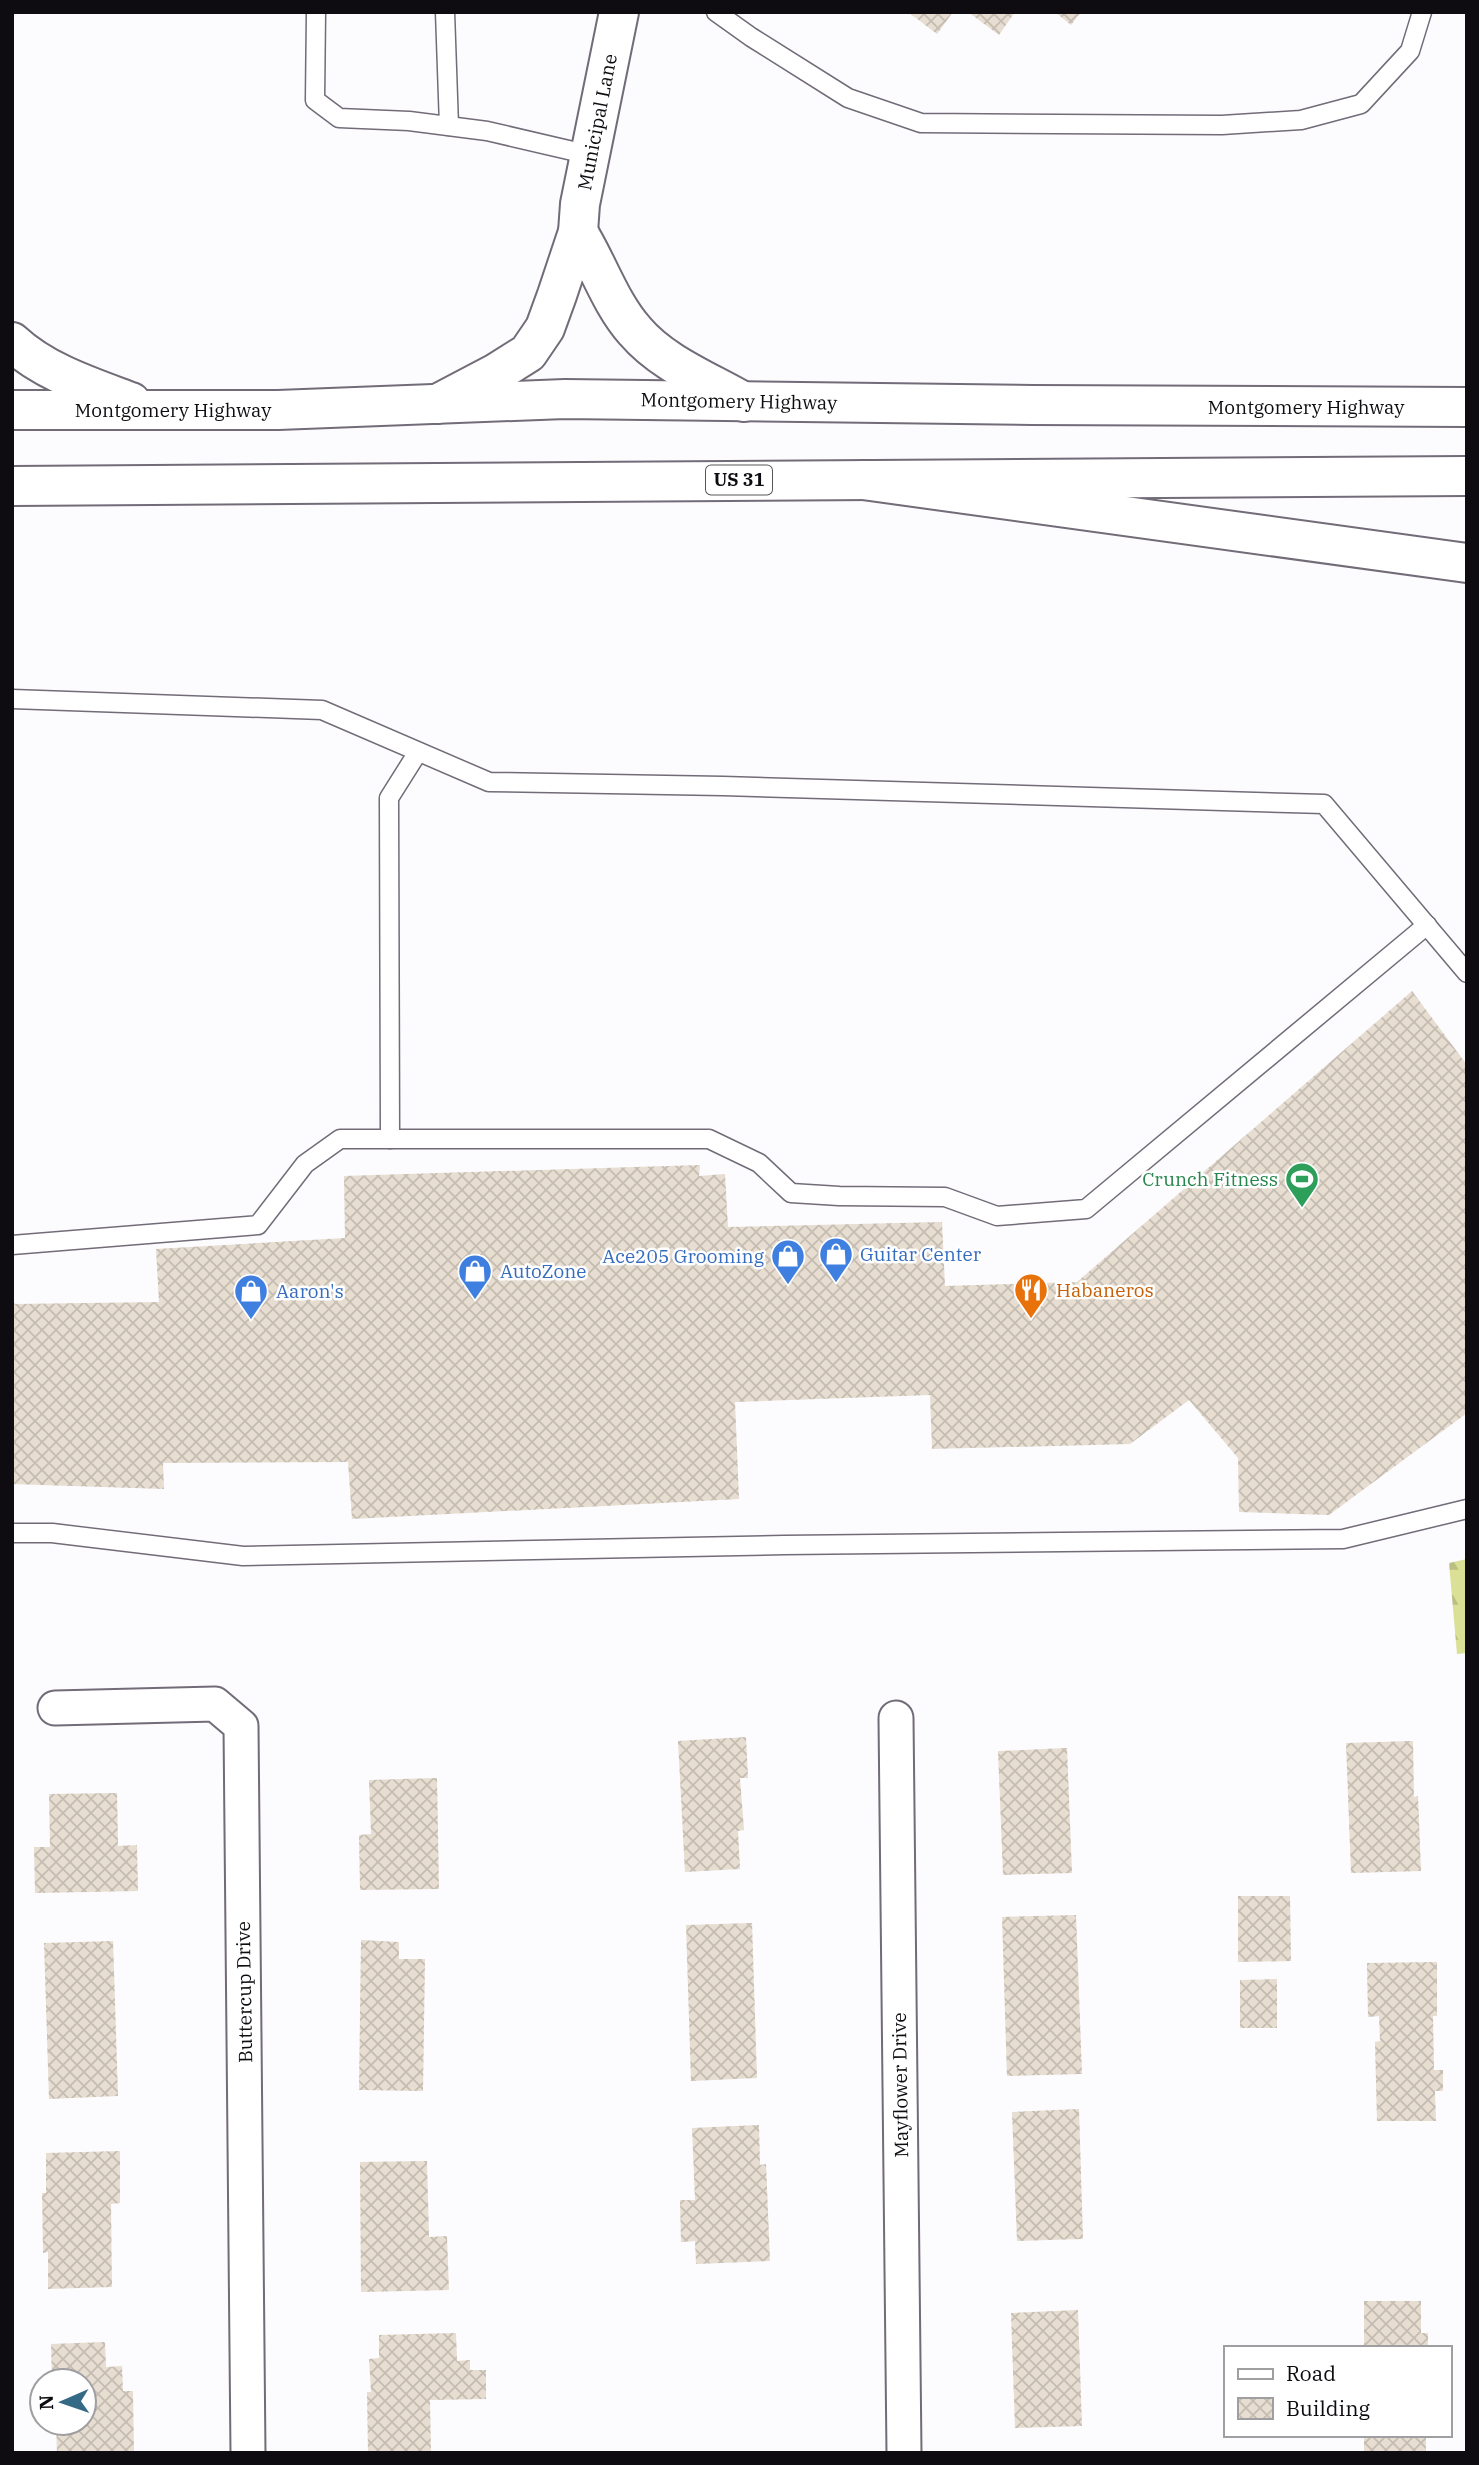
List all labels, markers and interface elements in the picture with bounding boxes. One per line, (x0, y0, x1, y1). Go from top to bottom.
street label: Municipal Lane (572, 52, 622, 192)
street label: Montgomery Highway (641, 387, 838, 415)
street label: Montgomery Highway (1208, 395, 1405, 419)
street label: Montgomery Highway (75, 398, 272, 422)
road number: US 31 (706, 466, 772, 494)
sports icon: Crunch Fitness (1283, 1160, 1321, 1209)
place label: Crunch Fitness (1142, 1167, 1278, 1191)
shop icon: Guitar Center (817, 1235, 855, 1284)
shop icon: Ace205 Grooming (769, 1237, 807, 1286)
place label: Guitar Center (860, 1242, 982, 1266)
place label: Ace205 Grooming (602, 1244, 765, 1268)
shop icon: AutoZone (456, 1252, 494, 1301)
place label: AutoZone (500, 1259, 587, 1283)
restaurant icon: Habaneros (1012, 1271, 1050, 1320)
shop icon: Aaron's (232, 1272, 270, 1321)
place label: Habaneros (1056, 1278, 1154, 1302)
place label: Aaron's (276, 1279, 344, 1303)
street label: Buttercup Drive (231, 1921, 257, 2063)
street label: Mayflower Drive (887, 2012, 913, 2158)
legend (1224, 2346, 1451, 2437)
text: Road (1286, 2359, 1336, 2387)
north arrow (28, 2367, 98, 2437)
text: Building (1286, 2394, 1371, 2422)
text: N (34, 2395, 58, 2411)

